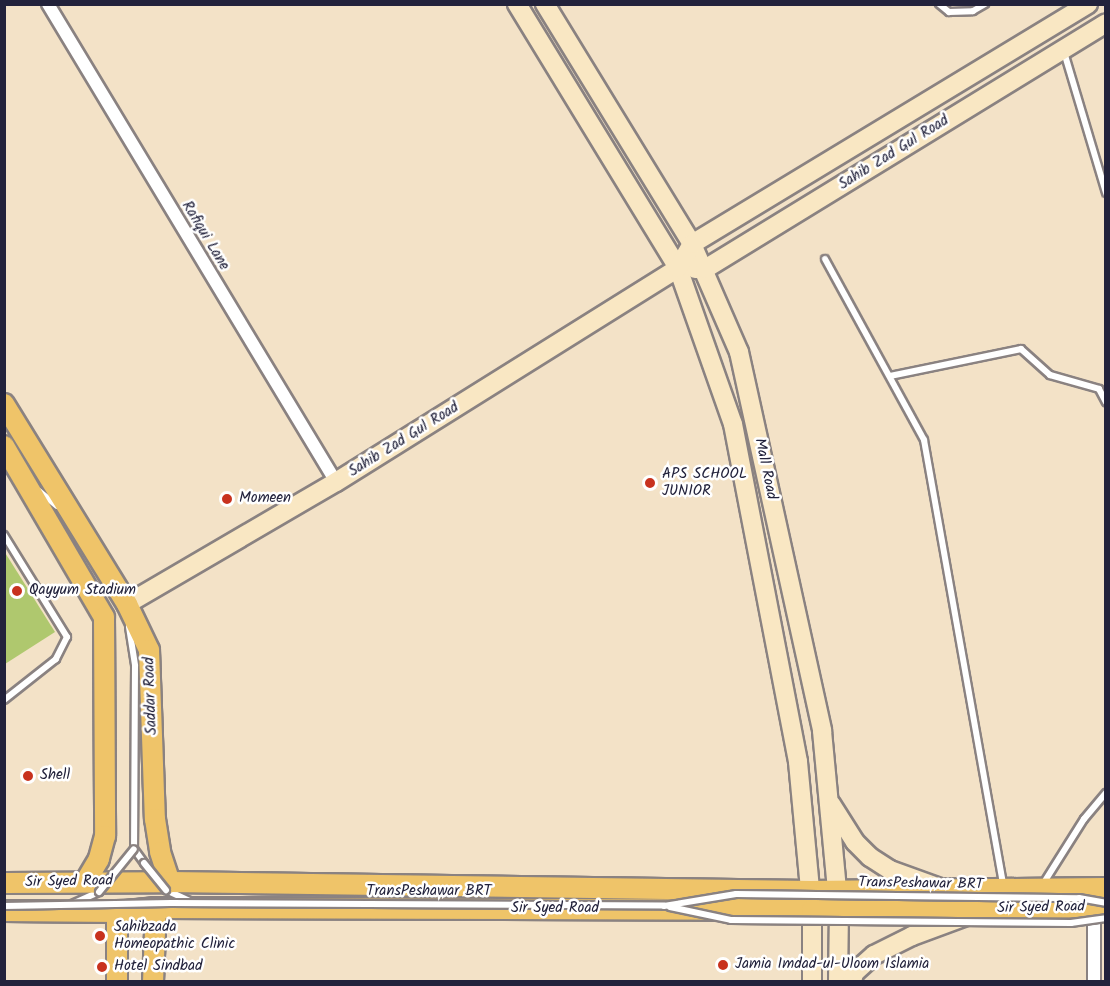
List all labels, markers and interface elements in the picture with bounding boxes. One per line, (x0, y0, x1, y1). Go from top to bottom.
street label: Sahib Zad Gul Road (836, 112, 952, 194)
street label: Rafiqui Lane (177, 198, 233, 274)
street label: Sahib Zad Gul Road (346, 399, 462, 481)
street label: Mall Road (750, 437, 780, 501)
place label: APS SCHOOL JUNIOR (662, 465, 747, 500)
marker: APS SCHOOL JUNIOR (643, 476, 657, 490)
place label: Momeen (239, 490, 291, 508)
marker: Momeen (220, 492, 234, 506)
place label: Qayyum Stadium (29, 582, 136, 600)
marker: Qayyum Stadium (10, 584, 24, 598)
street label: Saddar Road (141, 657, 161, 735)
place label: Shell (40, 767, 70, 785)
marker: Shell (21, 769, 35, 783)
street label: Sir Syed Road (25, 872, 113, 892)
street label: TransPeshawar BRT (858, 874, 984, 894)
street label: TransPeshawar BRT (366, 883, 492, 901)
street label: Sir Syed Road (997, 898, 1085, 918)
street label: Sir Syed Road (511, 900, 599, 918)
place label: Sahibzada Homeopathic Clinic (114, 918, 235, 953)
marker: Sahibzada Homeopathic Clinic (91, 927, 109, 945)
place label: Jamia Imdad-ul-Uloom Islamia (735, 956, 929, 974)
place label: Hotel Sindbad (114, 958, 202, 976)
marker: Jamia Imdad-ul-Uloom Islamia (716, 958, 730, 972)
marker: Hotel Sindbad (95, 960, 109, 974)

